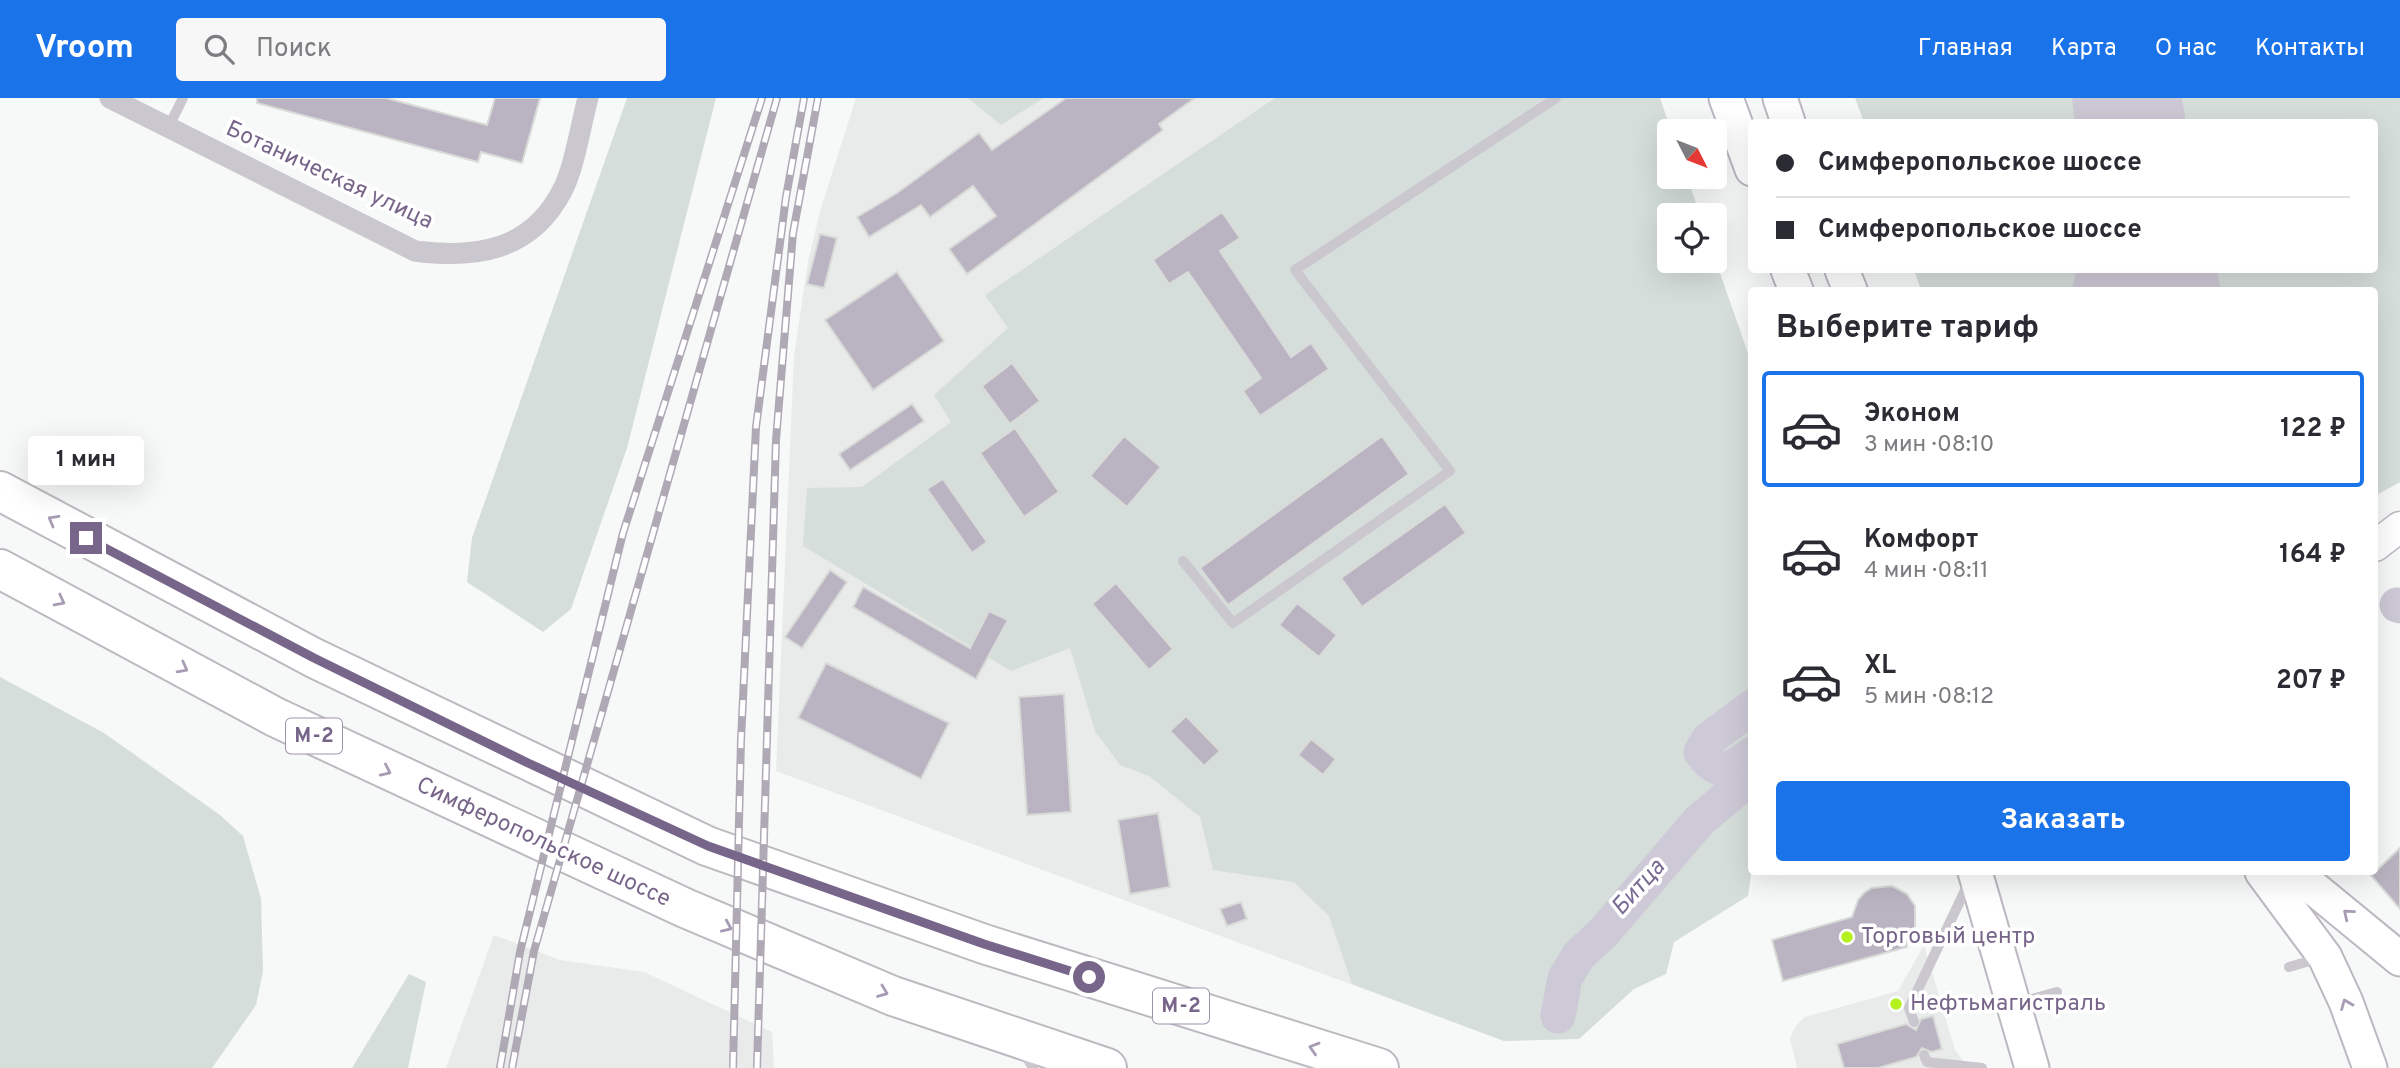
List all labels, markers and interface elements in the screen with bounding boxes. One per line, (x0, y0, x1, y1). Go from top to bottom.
search box (176, 18, 666, 81)
text: Vroom (35, 28, 134, 70)
icon: search (200, 30, 238, 68)
text: Поиск (256, 33, 332, 66)
text: Главная (1918, 34, 2013, 64)
text: Карта (2051, 34, 2117, 64)
text: О нас (2155, 34, 2217, 64)
text: Контакты (2255, 34, 2365, 64)
street label: Ботаническая улица (221, 115, 437, 237)
north arrow (1657, 119, 1727, 189)
map controls (1657, 119, 1727, 273)
text: Симферопольское шоссе (1818, 147, 2142, 180)
button: locate (1657, 203, 1727, 273)
text: Симферопольское шоссе (1818, 214, 2142, 247)
text: Выберите тариф (1776, 309, 2039, 349)
icon: car (1780, 398, 1843, 461)
text: Эконом (1864, 398, 1960, 431)
text: 122 ₽ (2280, 413, 2346, 446)
text: 3 мин · 08:10 (1864, 431, 1994, 460)
callout: 1 мин (28, 436, 144, 486)
text: 1 мин (56, 446, 116, 475)
one-way arrow (48, 515, 60, 528)
route end (70, 522, 102, 554)
icon: car (1780, 524, 1843, 587)
text: Комфорт (1864, 524, 1978, 557)
text: 164 ₽ (2279, 539, 2346, 572)
text: 4 мин · 08:11 (1864, 557, 1989, 586)
one-way arrow (53, 593, 66, 606)
icon: car (1780, 650, 1843, 713)
text: XL (1864, 650, 1896, 683)
one-way arrow (176, 660, 189, 674)
text: 207 ₽ (2276, 665, 2346, 698)
text: 5 мин · 08:12 (1864, 683, 1994, 712)
road number: М-2 (286, 718, 342, 754)
one-way arrow (379, 763, 391, 777)
street label: Симферопольское шоссе (411, 771, 675, 915)
button: Заказать (1776, 781, 2350, 861)
water label: Битца (1606, 853, 1673, 923)
one-way arrow (2343, 910, 2356, 922)
one-way arrow (720, 918, 732, 932)
place label: Торговый центр (1861, 923, 2035, 952)
marker: Торговый центр (1839, 929, 1855, 945)
route start (1073, 961, 1105, 993)
one-way arrow (876, 983, 888, 997)
road number: М-2 (1153, 988, 1209, 1024)
place label: Нефтьмагистраль (1910, 990, 2106, 1019)
marker: Нефтьмагистраль (1888, 996, 1904, 1012)
one-way arrow (2341, 999, 2355, 1011)
one-way arrow (1308, 1041, 1320, 1056)

